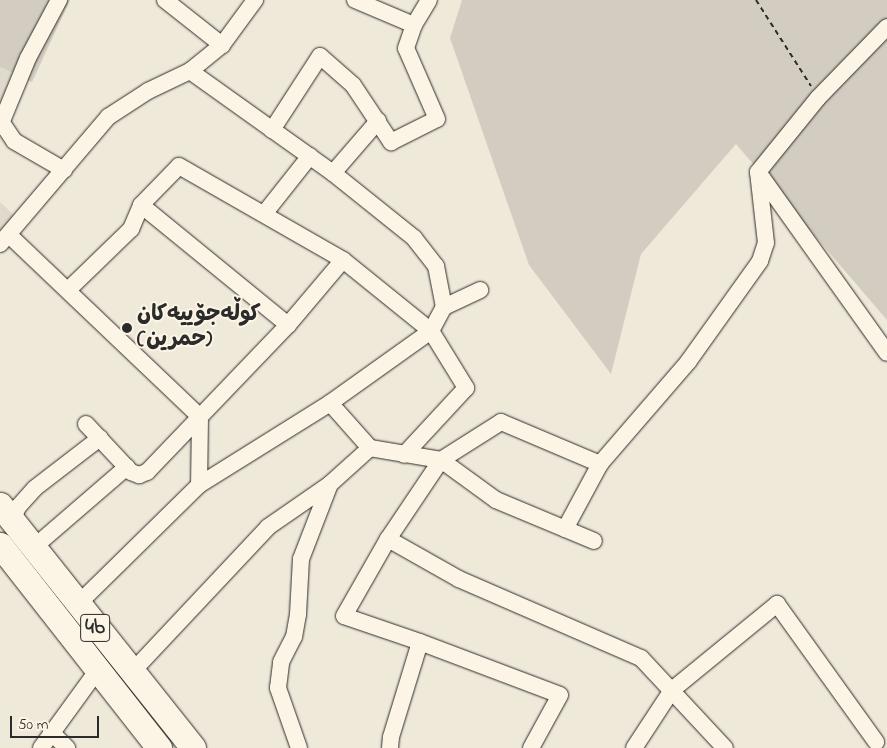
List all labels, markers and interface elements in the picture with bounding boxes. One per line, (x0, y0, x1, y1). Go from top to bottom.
place label: کوڵەجۆییەکان (حمرین) (137, 302, 261, 354)
marker: کوڵەجۆییەکان (حمرین) (121, 322, 133, 334)
road number: 4b (80, 610, 110, 646)
scale bar (12, 706, 101, 738)
text: 50 m (18, 714, 48, 736)

